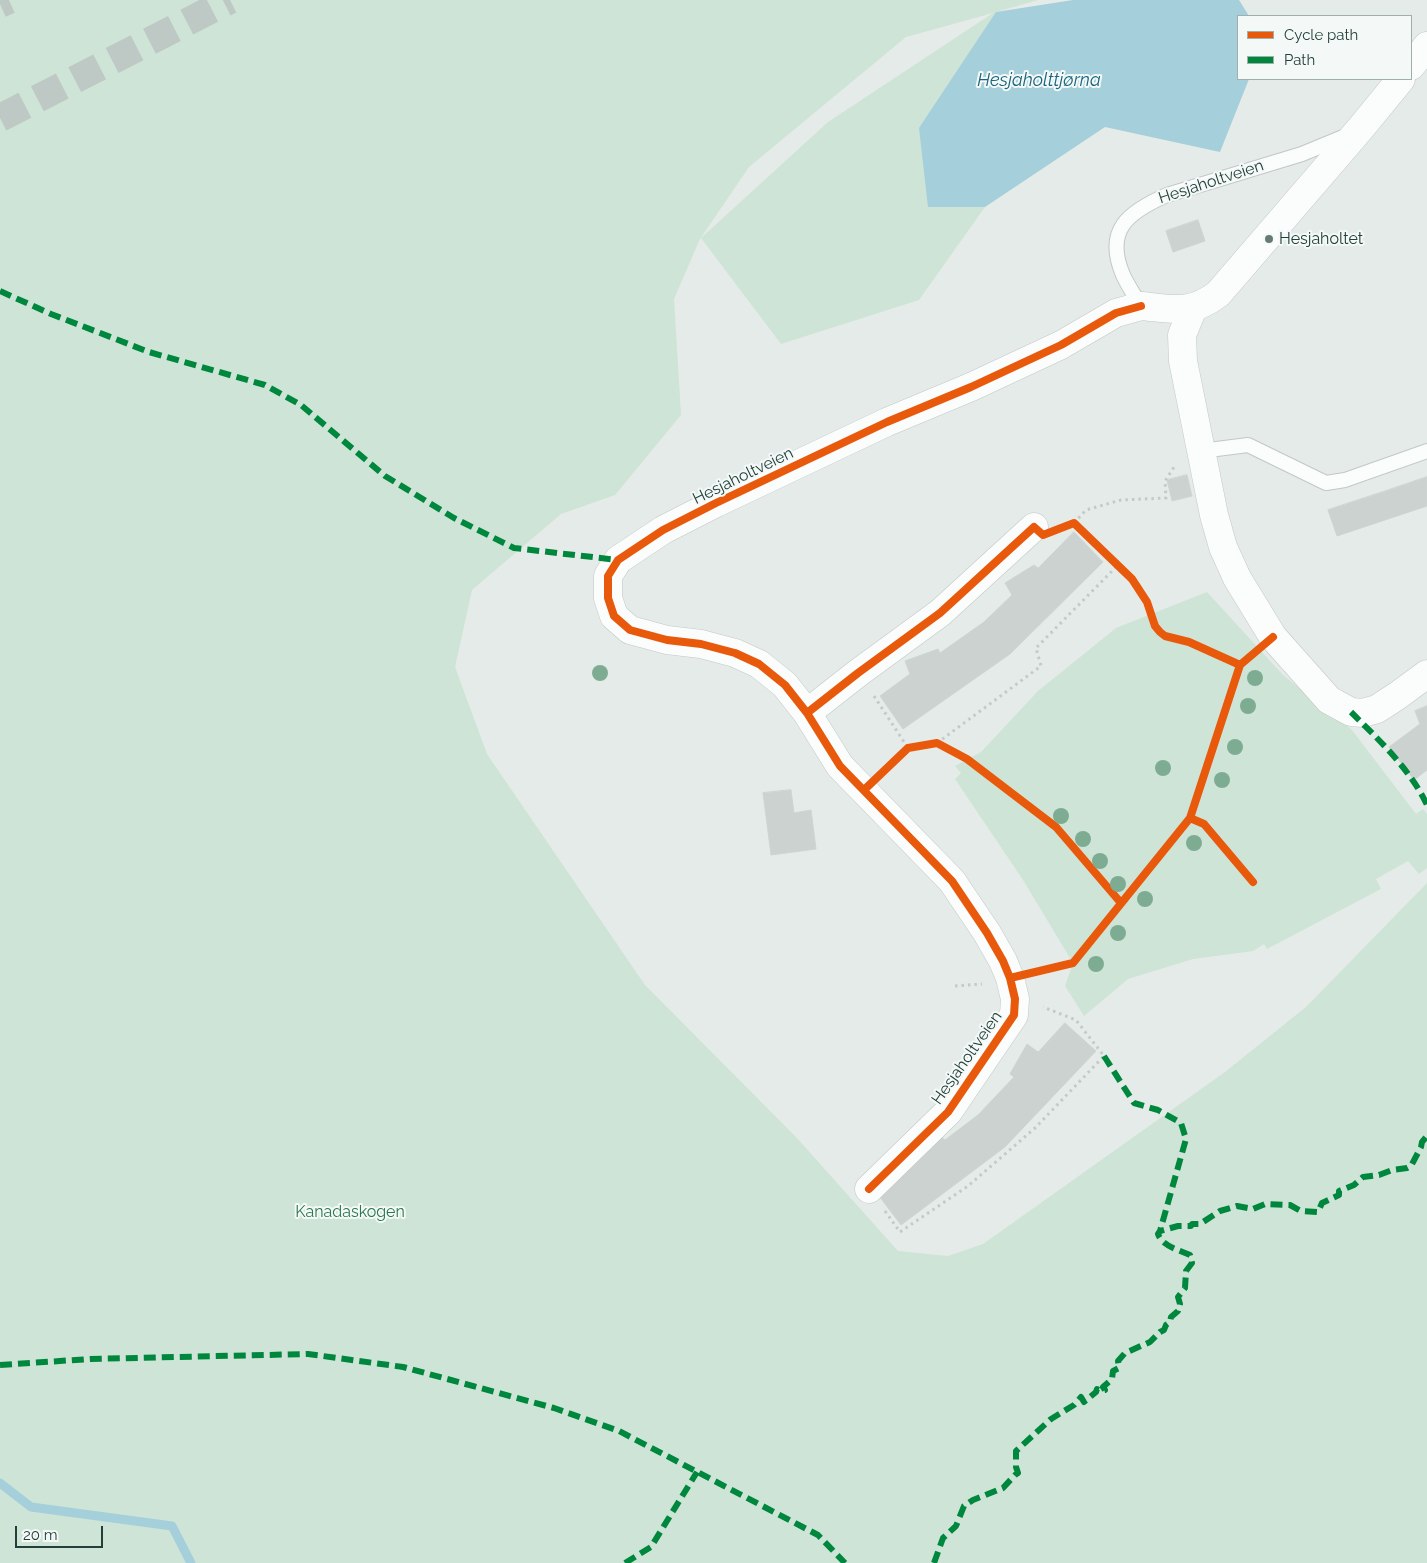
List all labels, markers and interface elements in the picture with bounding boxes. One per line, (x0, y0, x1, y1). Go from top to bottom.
legend (1237, 15, 1412, 80)
text: Cycle path (1284, 26, 1358, 44)
text: Path (1284, 51, 1315, 69)
water label: Hesjaholttjørna (977, 70, 1101, 92)
street label: Hesjaholtveien (1156, 156, 1266, 208)
place label: Hesjaholtet (1279, 229, 1363, 249)
marker: Hesjaholtet (1263, 233, 1275, 245)
street label: Hesjaholtveien (690, 443, 796, 509)
street label: Hesjaholtveien (928, 1008, 1006, 1108)
park label: Kanadaskogen (295, 1202, 405, 1222)
scale bar (18, 1516, 105, 1548)
text: 20 m (23, 1526, 58, 1544)

